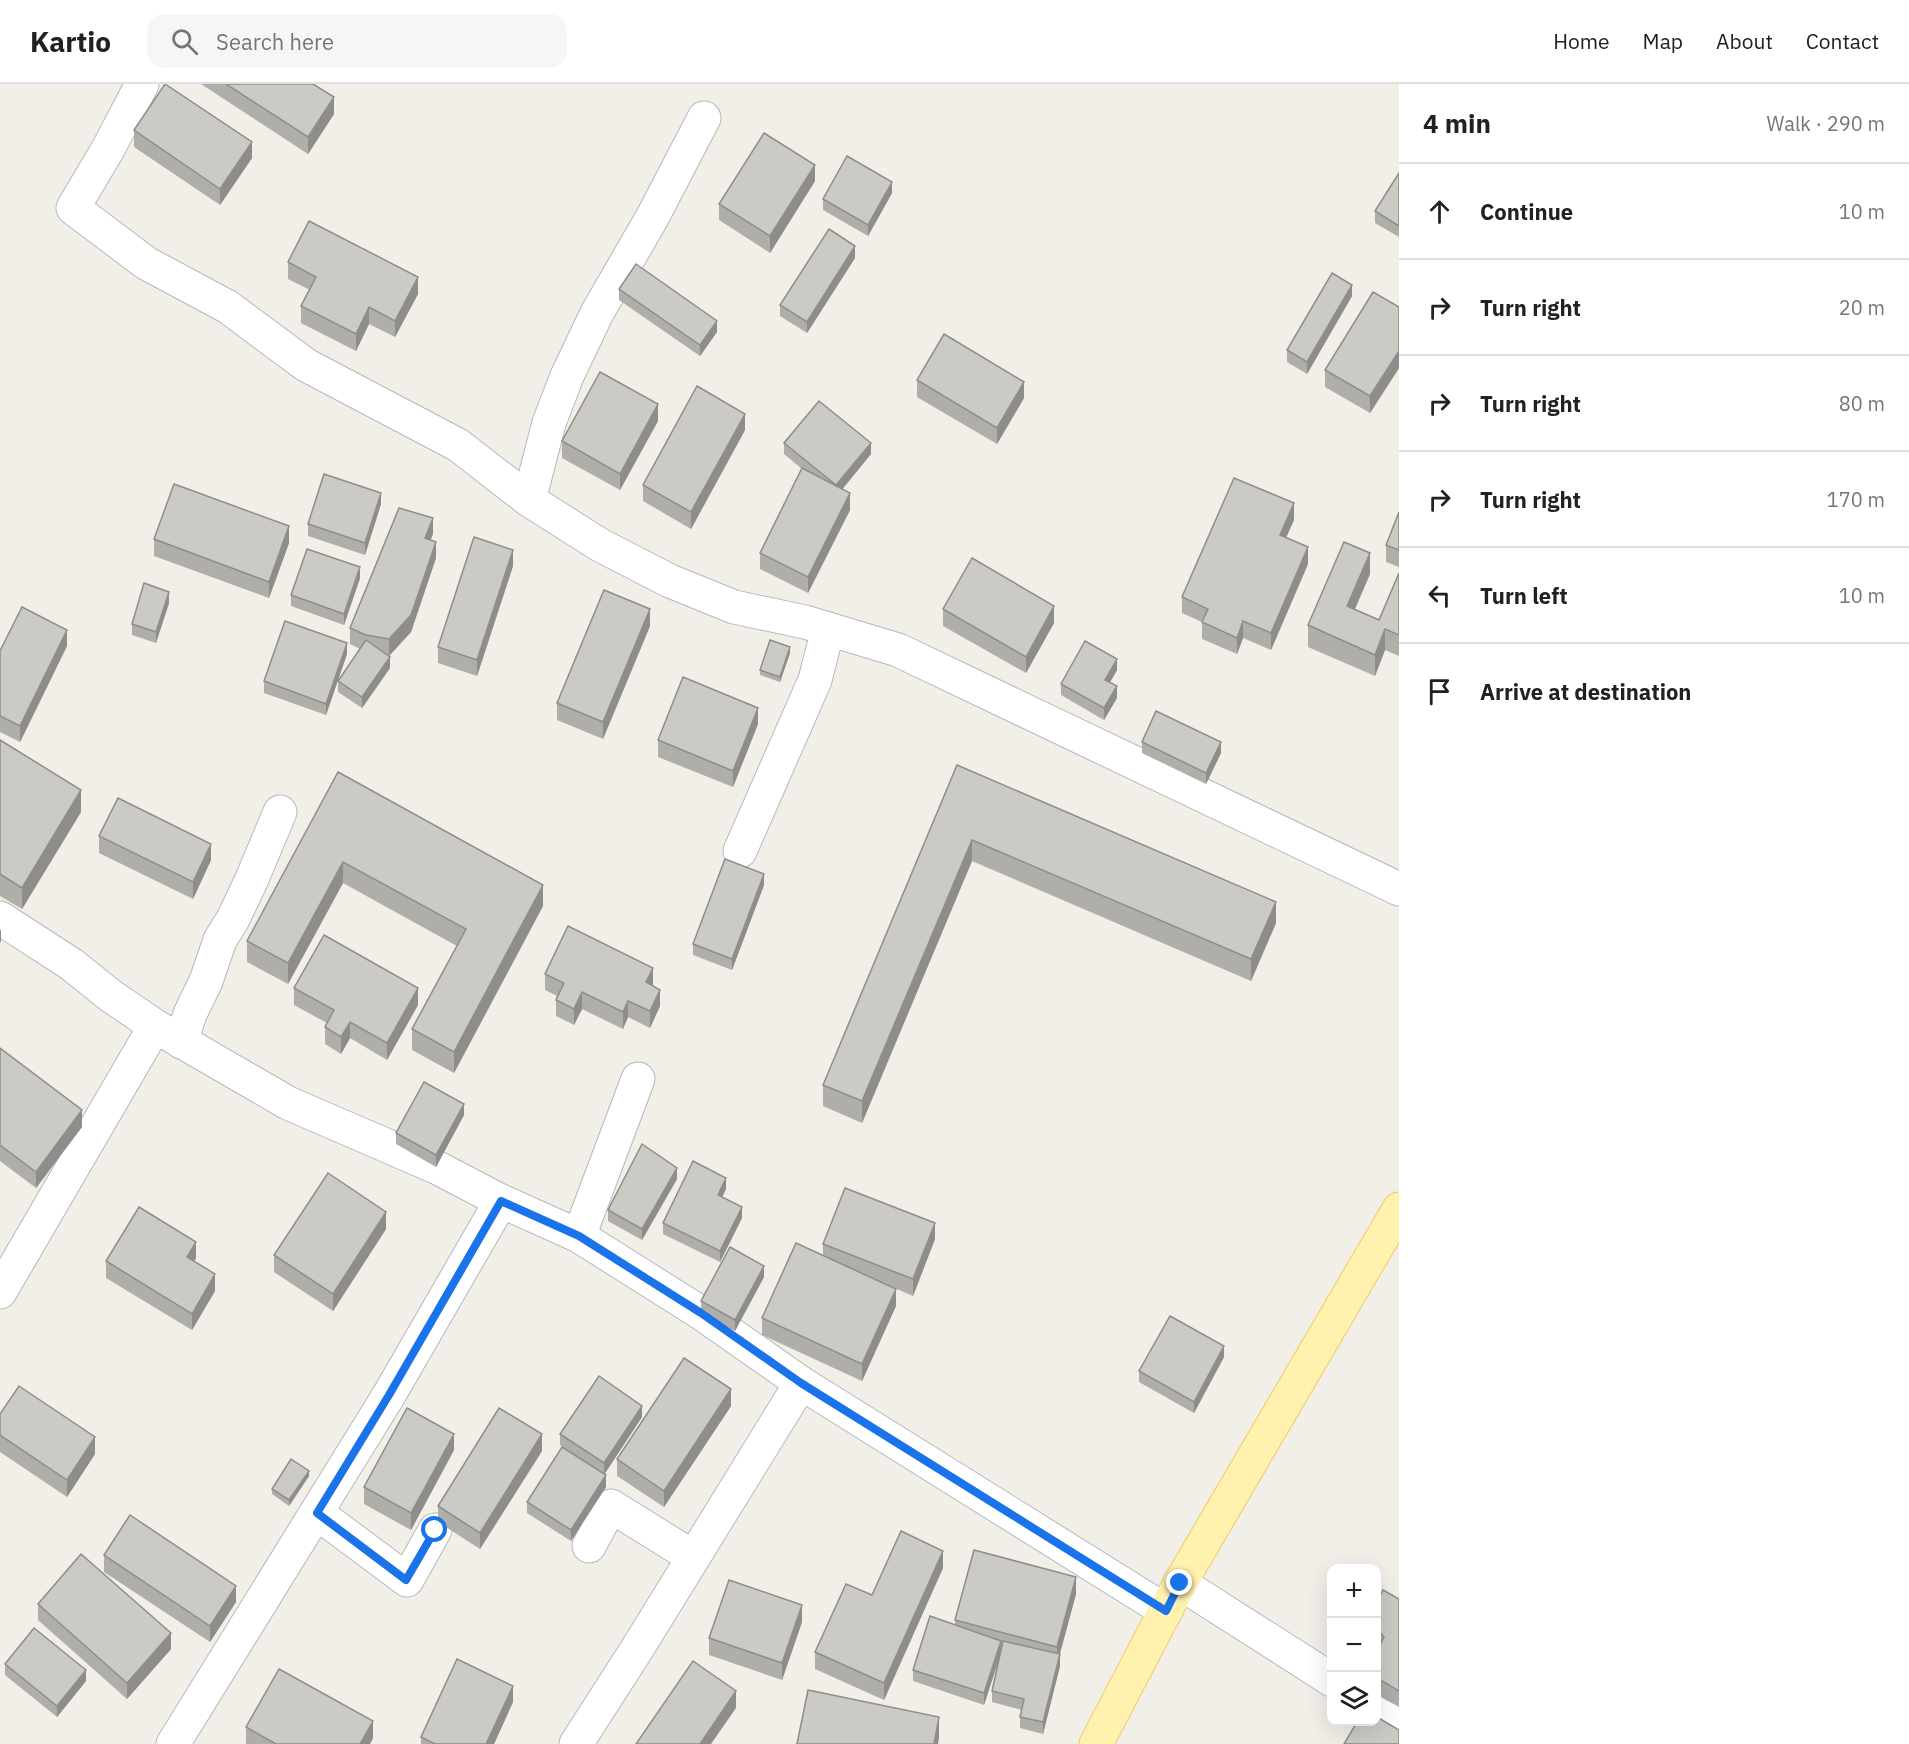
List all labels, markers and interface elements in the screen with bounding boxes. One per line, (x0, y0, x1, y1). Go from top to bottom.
search box (147, 14, 567, 68)
text: Kartio (30, 23, 111, 60)
icon: search (168, 25, 201, 58)
text: Search here (216, 27, 334, 56)
text: Home (1553, 27, 1610, 55)
text: Map (1643, 27, 1683, 55)
text: About (1716, 27, 1773, 55)
text: Contact (1806, 27, 1879, 55)
text: 4 min (1423, 106, 1491, 140)
text: Walk · 290 m (1767, 110, 1885, 137)
icon: ahead (1423, 195, 1456, 228)
text: Continue (1480, 197, 1573, 226)
text: 10 m (1839, 198, 1885, 225)
icon: right (1423, 291, 1456, 324)
text: Turn right (1480, 293, 1581, 322)
text: 20 m (1839, 294, 1885, 321)
icon: right (1423, 387, 1456, 420)
text: Turn right (1480, 389, 1581, 418)
text: 80 m (1839, 390, 1885, 417)
icon: right (1423, 483, 1456, 516)
text: Turn right (1480, 485, 1581, 514)
text: 170 m (1827, 486, 1885, 513)
icon: left (1423, 579, 1456, 612)
text: Turn left (1480, 581, 1568, 610)
text: 10 m (1839, 582, 1885, 609)
icon: arrive (1423, 675, 1456, 708)
text: Arrive at destination (1480, 677, 1691, 706)
route start (421, 1516, 447, 1542)
map controls (1327, 1564, 1381, 1726)
button: + (1327, 1564, 1381, 1618)
route end (1166, 1569, 1192, 1595)
button: − (1327, 1618, 1381, 1672)
button: layers (1327, 1672, 1381, 1726)

